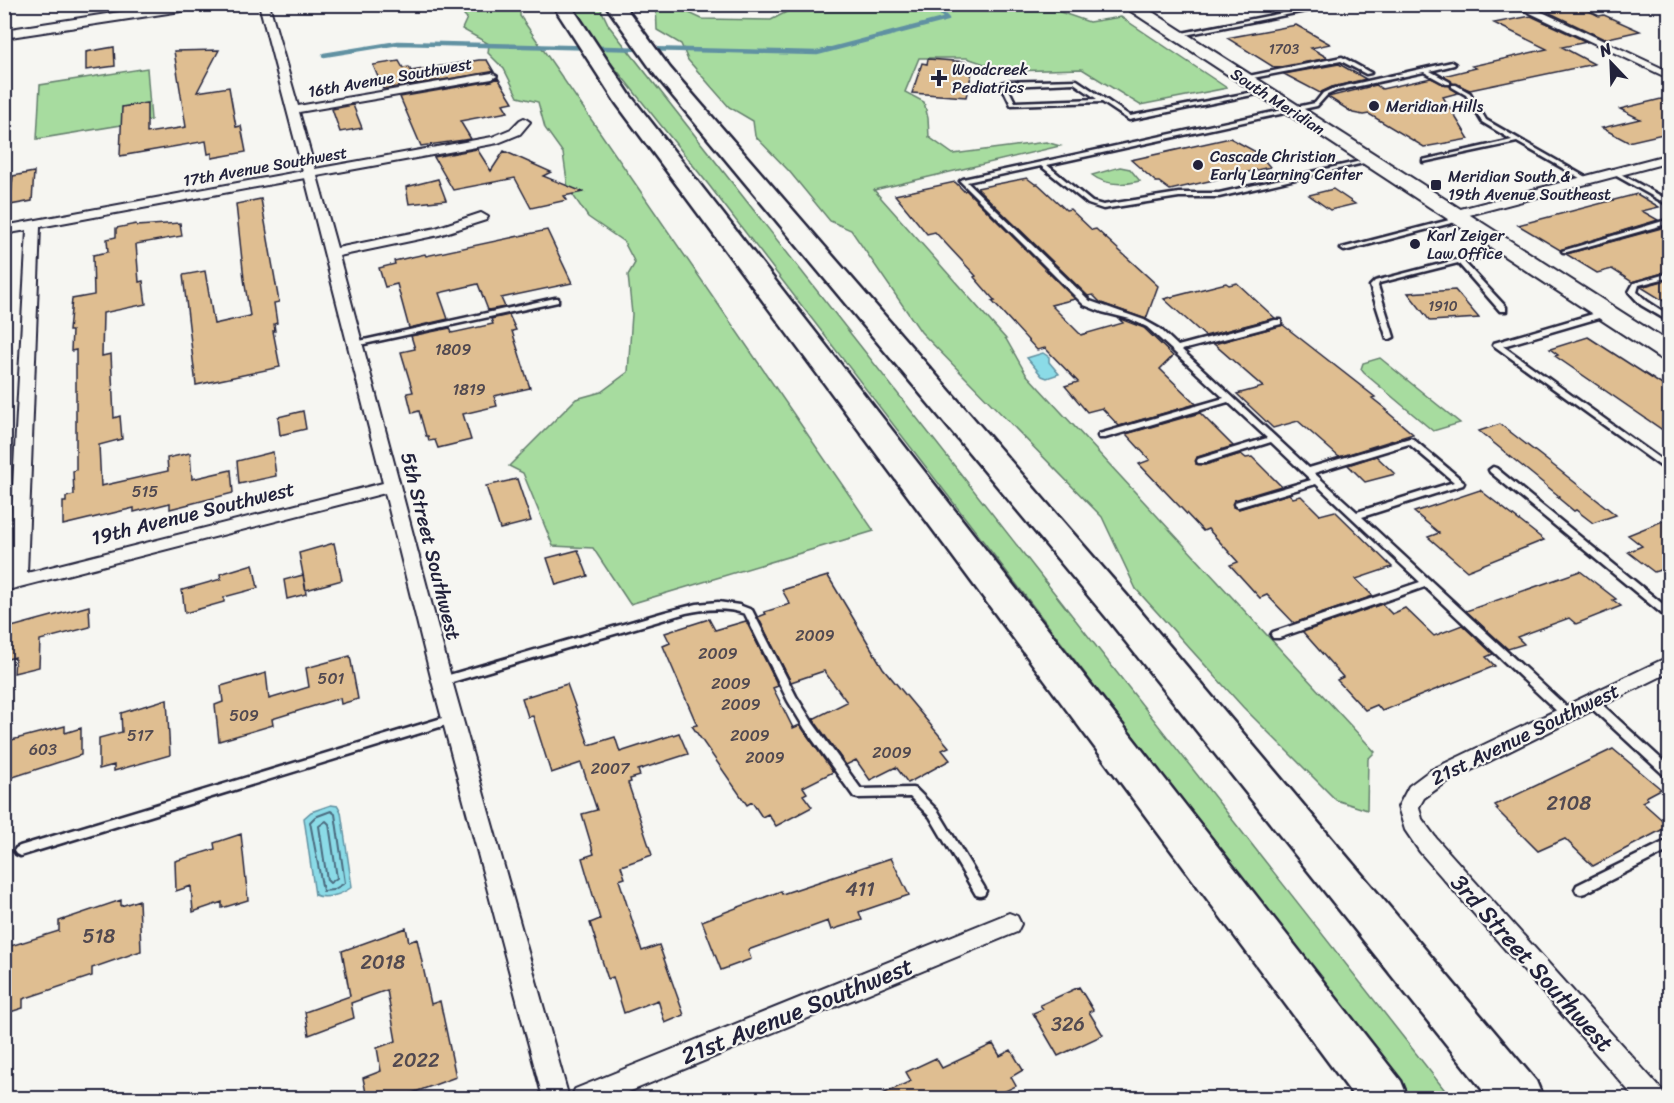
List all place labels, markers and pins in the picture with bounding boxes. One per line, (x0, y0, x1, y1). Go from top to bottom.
place label: Woodcreek Pediatrics (952, 55, 1029, 102)
marker: Woodcreek Pediatrics (930, 69, 948, 87)
place label: Meridian Hills (1386, 92, 1484, 121)
marker: Meridian Hills (1367, 99, 1381, 113)
place label: Cascade Christian Early Learning Center (1210, 142, 1364, 189)
marker: Cascade Christian Early Learning Center (1191, 158, 1205, 172)
place label: Meridian South & 19th Avenue Southeast (1448, 162, 1611, 209)
marker: Meridian South & 19th Avenue Southeast (1429, 178, 1443, 192)
place label: Karl Zeiger Law Office (1427, 221, 1505, 268)
marker: Karl Zeiger Law Office (1408, 237, 1422, 251)

